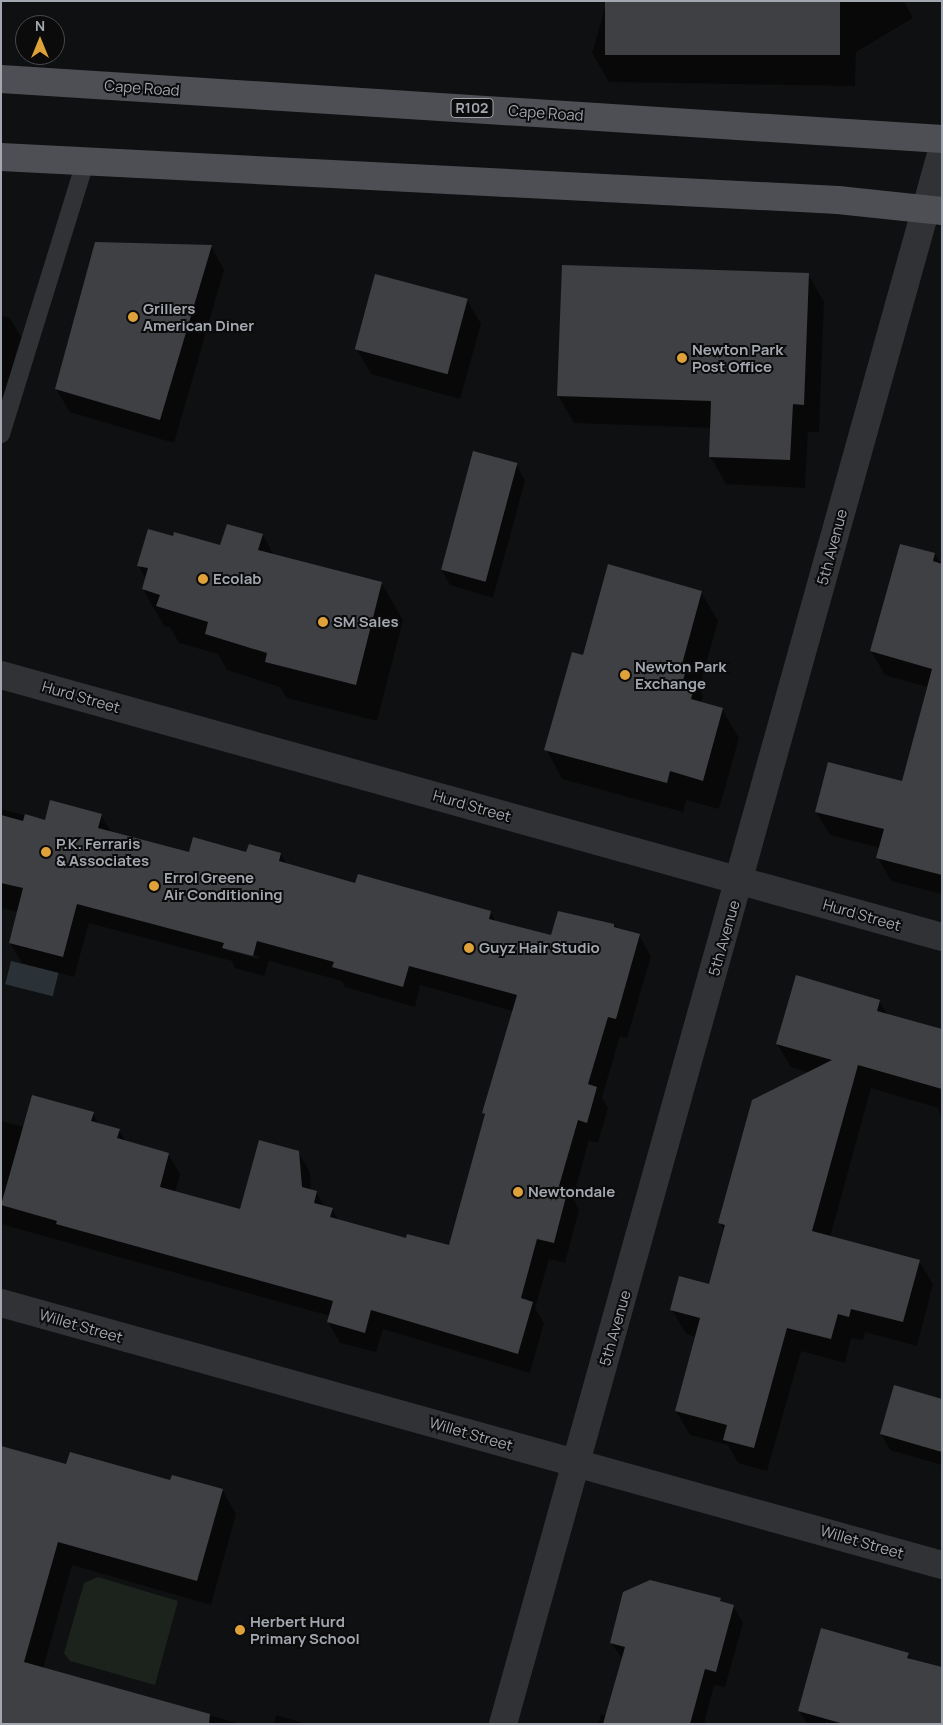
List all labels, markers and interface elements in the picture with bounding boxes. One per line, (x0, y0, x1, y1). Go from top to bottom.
north arrow (15, 15, 65, 65)
text: N (35, 16, 45, 35)
street label: Cape Road (104, 76, 180, 100)
road number: R102 (450, 96, 494, 120)
street label: Cape Road (508, 101, 584, 125)
place label: Grillers American Diner (143, 299, 254, 334)
marker: Grillers American Diner (127, 311, 139, 323)
place label: Newton Park Post Office (692, 340, 783, 375)
marker: Newton Park Post Office (676, 352, 688, 364)
street label: 5th Avenue (813, 507, 851, 587)
place label: Ecolab (213, 570, 262, 588)
marker: Ecolab (197, 573, 209, 585)
place label: SM Sales (333, 613, 399, 631)
marker: SM Sales (317, 616, 329, 628)
place label: Newton Park Exchange (635, 657, 726, 692)
marker: Newton Park Exchange (619, 669, 631, 681)
street label: Hurd Street (40, 677, 122, 717)
street label: Hurd Street (431, 786, 513, 826)
place label: P.K. Ferraris & Associates (56, 834, 149, 869)
marker: P.K. Ferraris & Associates (40, 846, 52, 858)
place label: Errol Greene Air Conditioning (164, 868, 283, 903)
marker: Errol Greene Air Conditioning (148, 880, 160, 892)
street label: Hurd Street (821, 895, 903, 935)
street label: 5th Avenue (705, 898, 743, 978)
place label: Guyz Hair Studio (479, 939, 600, 957)
marker: Guyz Hair Studio (463, 942, 475, 954)
place label: Newtondale (528, 1183, 615, 1201)
marker: Newtondale (512, 1186, 524, 1198)
street label: 5th Avenue (596, 1288, 634, 1368)
street label: Willet Street (37, 1305, 125, 1347)
street label: Willet Street (427, 1413, 515, 1455)
street label: Willet Street (818, 1521, 906, 1563)
place label: Herbert Hurd Primary School (250, 1612, 360, 1647)
marker: Herbert Hurd Primary School (234, 1624, 246, 1636)

